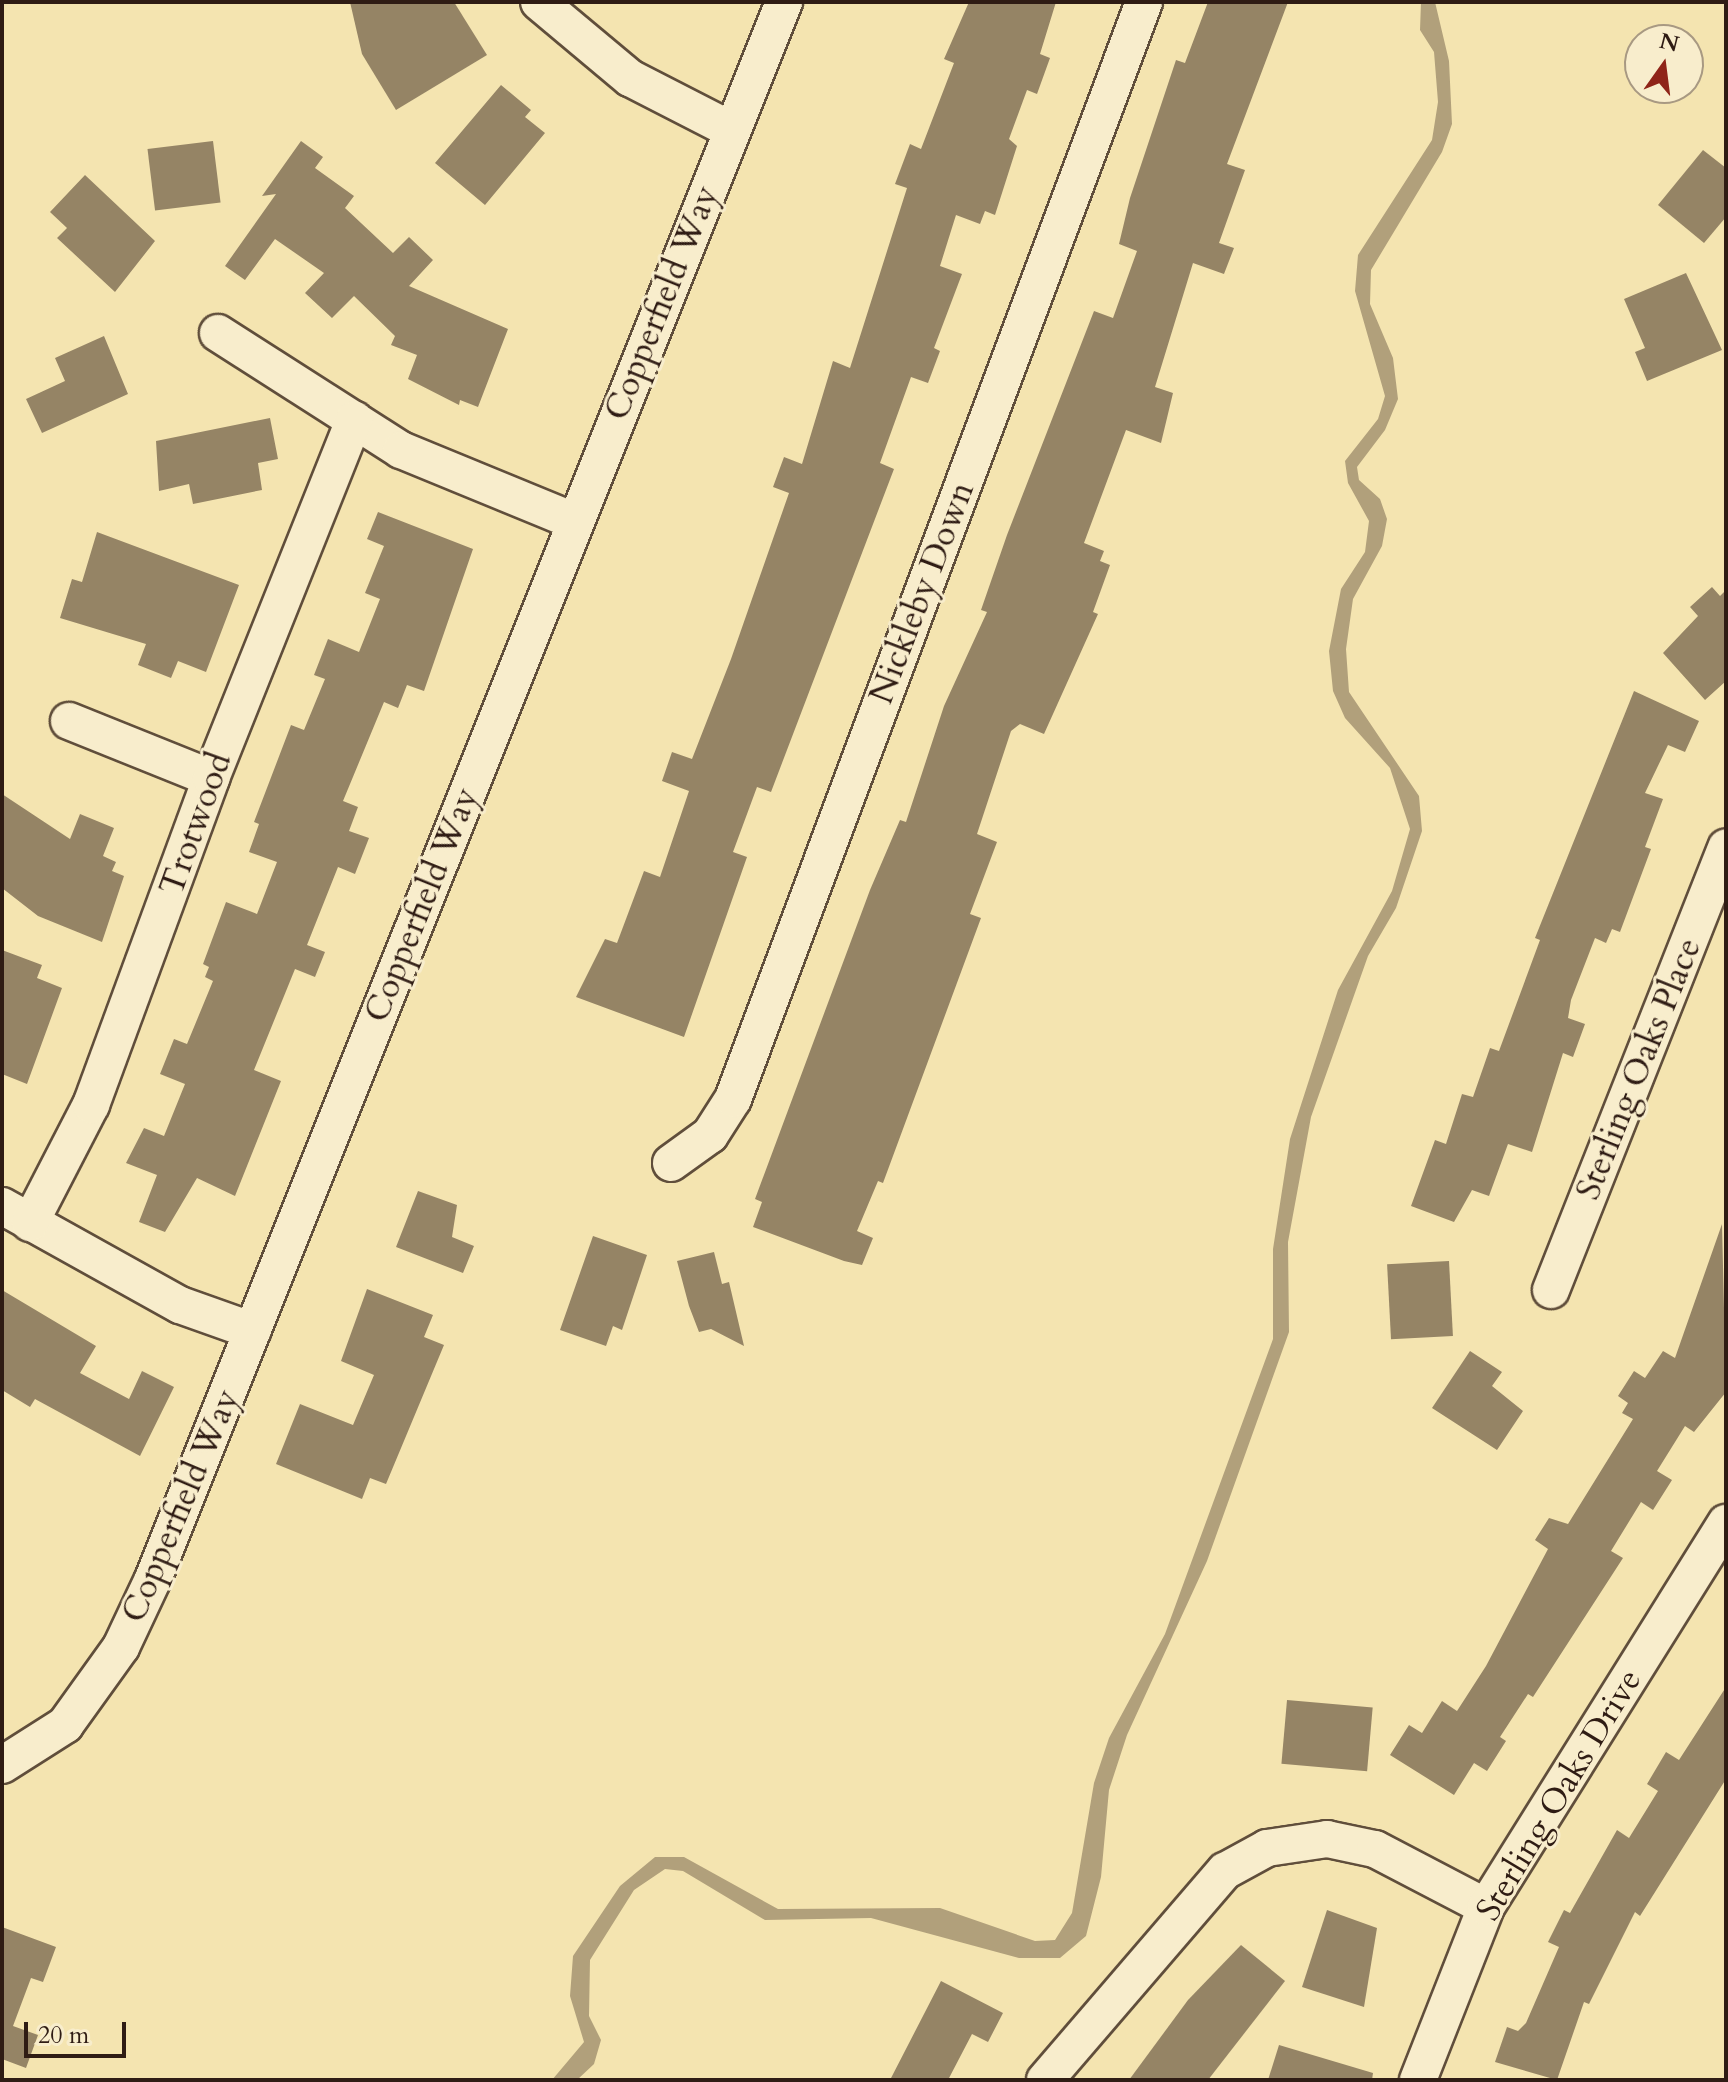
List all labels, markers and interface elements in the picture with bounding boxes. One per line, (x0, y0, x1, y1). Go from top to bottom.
north arrow (1624, 24, 1704, 104)
text: N (1656, 26, 1682, 60)
street label: Copperfield Way (596, 180, 728, 426)
street label: Nickleby Down (861, 476, 983, 710)
street label: Trotwood (151, 747, 241, 901)
street label: Copperfield Way (356, 782, 488, 1028)
street label: Sterling Oaks Place (1568, 932, 1710, 1206)
street label: Copperfield Way (114, 1383, 248, 1629)
street label: Sterling Oaks Drive (1468, 1662, 1650, 1928)
scale bar (28, 2006, 130, 2056)
text: 20 m (38, 2019, 89, 2052)

